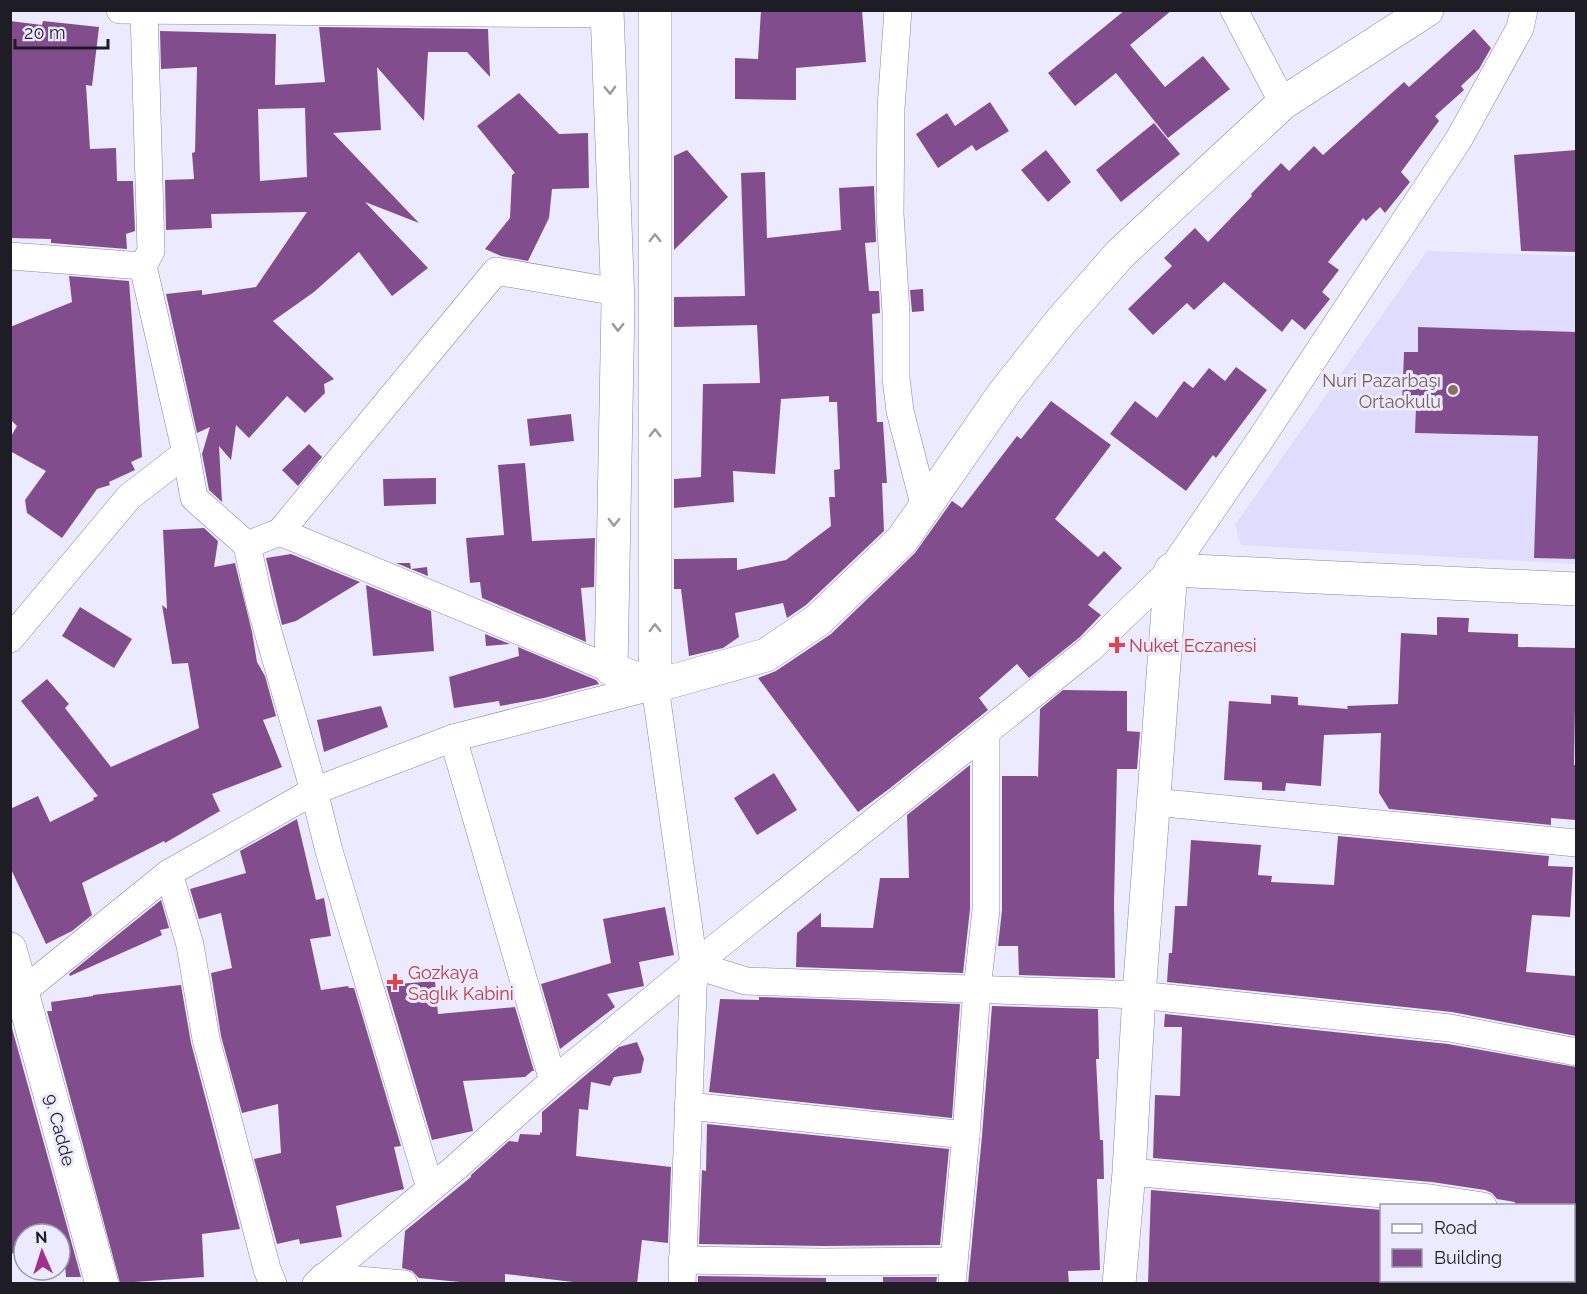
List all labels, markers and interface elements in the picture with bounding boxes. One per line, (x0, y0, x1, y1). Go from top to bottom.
scale bar (15, 12, 108, 50)
text: 20 m (24, 22, 66, 43)
one-way arrow (604, 86, 617, 95)
one-way arrow (649, 233, 661, 242)
one-way arrow (611, 323, 624, 332)
place label: Nuri Pazarbaşı Ortaokulu (1322, 370, 1441, 412)
marker: Nuri Pazarbaşı Ortaokulu (1446, 383, 1460, 397)
one-way arrow (649, 428, 661, 437)
one-way arrow (608, 518, 620, 527)
one-way arrow (649, 623, 661, 632)
place label: Nuket Eczanesi (1129, 635, 1257, 656)
marker: Nuket Eczanesi (1110, 638, 1124, 652)
place label: Gozkaya Saglık Kabini (408, 962, 514, 1004)
marker: Gozkaya Saglık Kabini (386, 973, 404, 991)
street label: 9. Cadde (40, 1092, 80, 1169)
legend (1380, 1204, 1575, 1282)
text: Road (1434, 1217, 1477, 1238)
north arrow (12, 1222, 72, 1282)
text: N (35, 1228, 48, 1247)
text: Building (1434, 1247, 1502, 1268)

